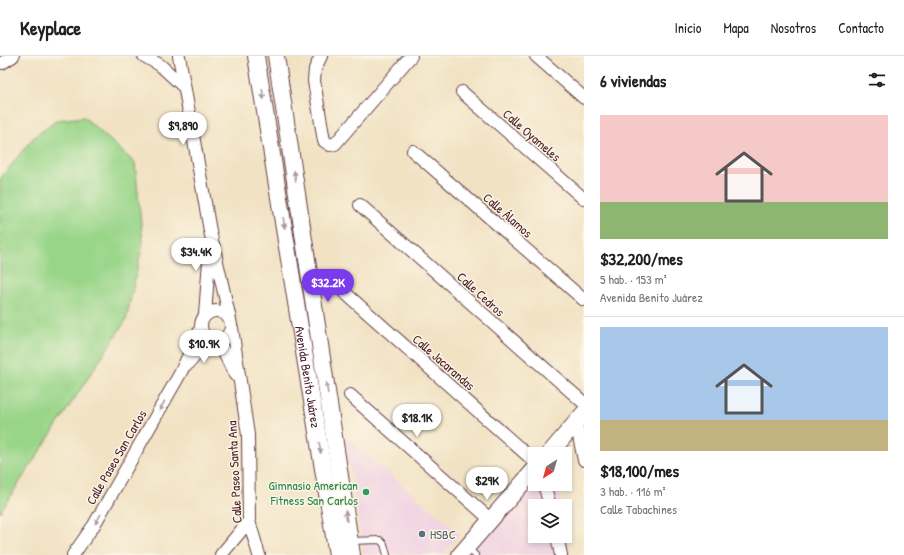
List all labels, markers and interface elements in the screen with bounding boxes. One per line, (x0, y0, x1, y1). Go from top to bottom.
text: Keyplace (20, 15, 81, 41)
text: Inicio (675, 18, 701, 37)
text: Mapa (723, 18, 749, 37)
text: Nosotros (771, 18, 816, 37)
text: Contacto (838, 18, 884, 37)
text: 6 viviendas (600, 69, 666, 92)
icon: filters (866, 69, 888, 91)
one-way arrow (260, 88, 266, 101)
street label: Calle Oyameles (499, 105, 565, 165)
pin: $9,890 (150, 112, 216, 146)
text: $9,890 (168, 116, 198, 134)
icon: home (708, 141, 780, 213)
one-way arrow (292, 170, 298, 182)
street label: Calle Álamos (479, 189, 537, 241)
one-way arrow (281, 217, 287, 229)
pin: $34.4K (163, 238, 229, 272)
text: $34.4K (180, 242, 212, 260)
text: $32,200/mes (600, 247, 683, 270)
street label: Calle Cedros (453, 268, 509, 320)
pin: $32.2K (295, 269, 361, 303)
text: 5 hab. · 153 m² (600, 270, 667, 288)
text: $32.2K (311, 273, 345, 291)
text: Avenida Benito Juárez (600, 288, 703, 306)
street label: Avenida Benito Juárez (291, 325, 325, 429)
pin: $10.9K (171, 330, 237, 364)
street label: Calle Jacarandas (409, 330, 479, 394)
text: $10.9K (188, 334, 220, 352)
icon: home (708, 353, 780, 425)
one-way arrow (323, 382, 329, 394)
one-way arrow (158, 400, 165, 412)
pin: $18.1K (384, 404, 450, 438)
street label: Calle Paseo San Carlos (82, 406, 150, 508)
text: $18.1K (401, 408, 433, 426)
street label: Calle Paseo Santa Ana (222, 420, 246, 524)
one-way arrow (317, 442, 323, 454)
north arrow (528, 447, 572, 491)
map controls (528, 447, 572, 543)
text: $18,100/mes (600, 459, 679, 482)
pin: $29K (463, 467, 511, 501)
text: $29K (475, 471, 499, 489)
place label: Gimnasio American Fitness San Carlos (269, 476, 358, 509)
text: 3 hab. · 116 m² (600, 482, 666, 500)
marker: Gimnasio American Fitness San Carlos (361, 487, 371, 497)
button: layers (528, 499, 572, 543)
text: Calle Tabachines (600, 500, 677, 518)
one-way arrow (343, 510, 349, 523)
one-way arrow (94, 513, 101, 525)
place label: HSBC (430, 525, 456, 543)
marker: HSBC (417, 529, 427, 539)

